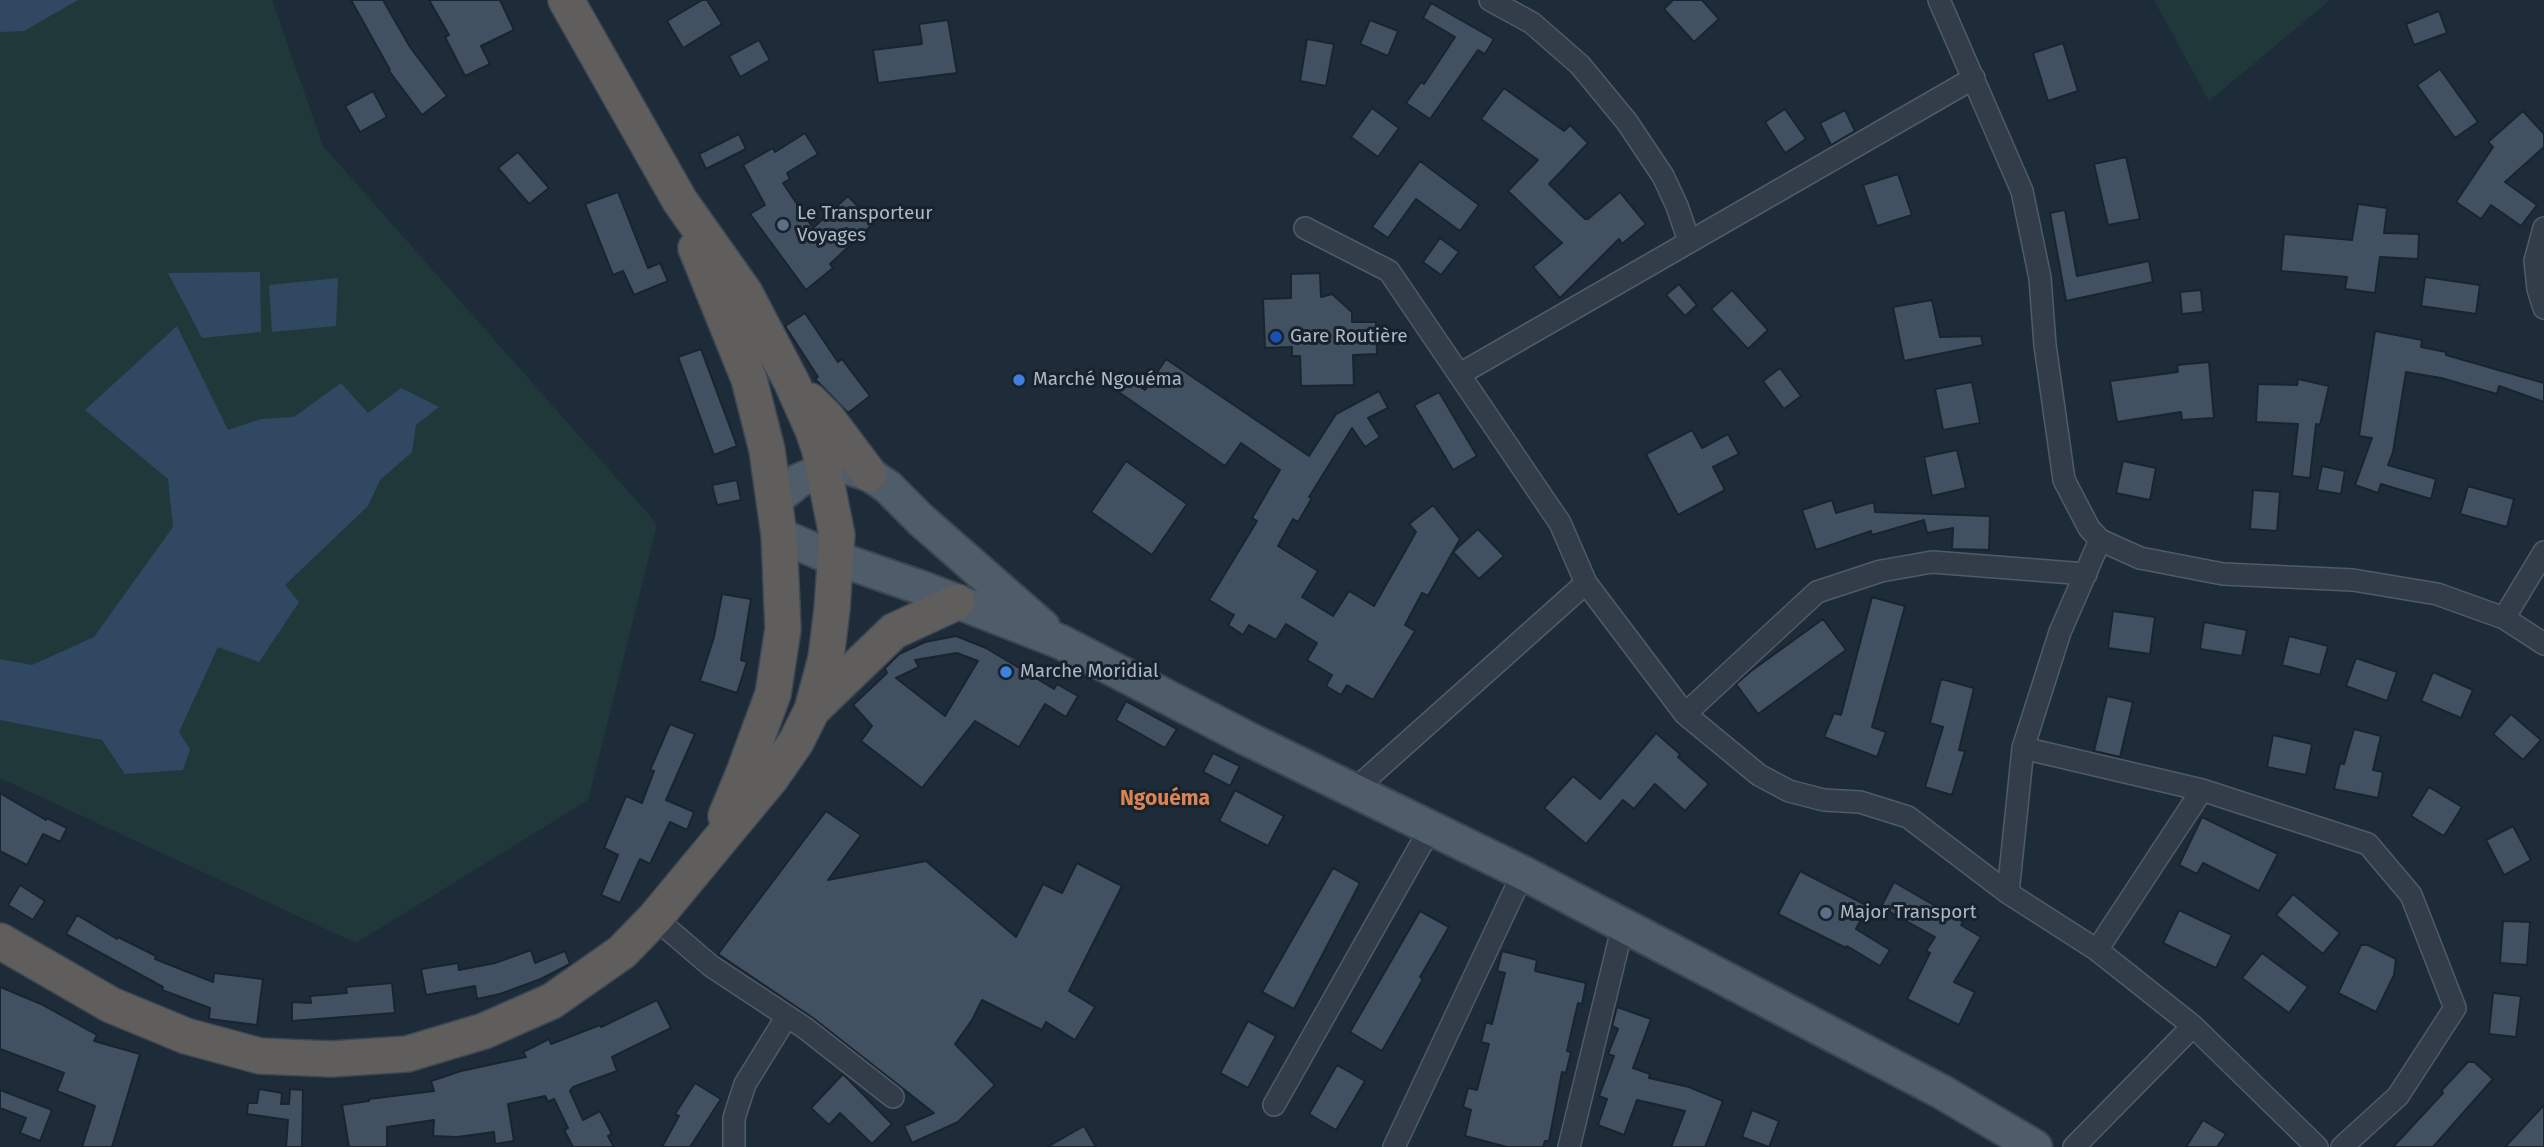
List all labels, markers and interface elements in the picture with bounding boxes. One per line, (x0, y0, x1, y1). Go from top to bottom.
place label: Le Transporteur Voyages (797, 203, 933, 247)
marker: Le Transporteur Voyages (775, 217, 791, 233)
place label: Gare Routière (1290, 326, 1408, 348)
marker: Gare Routière (1268, 329, 1284, 345)
place label: Marché Ngouéma (1033, 369, 1182, 391)
marker: Marché Ngouéma (1011, 372, 1027, 388)
place label: Marche Moridial (1020, 661, 1158, 683)
marker: Marche Moridial (998, 664, 1014, 680)
district label: Ngouéma (1120, 786, 1210, 812)
place label: Major Transport (1840, 902, 1977, 924)
marker: Major Transport (1818, 905, 1834, 921)

